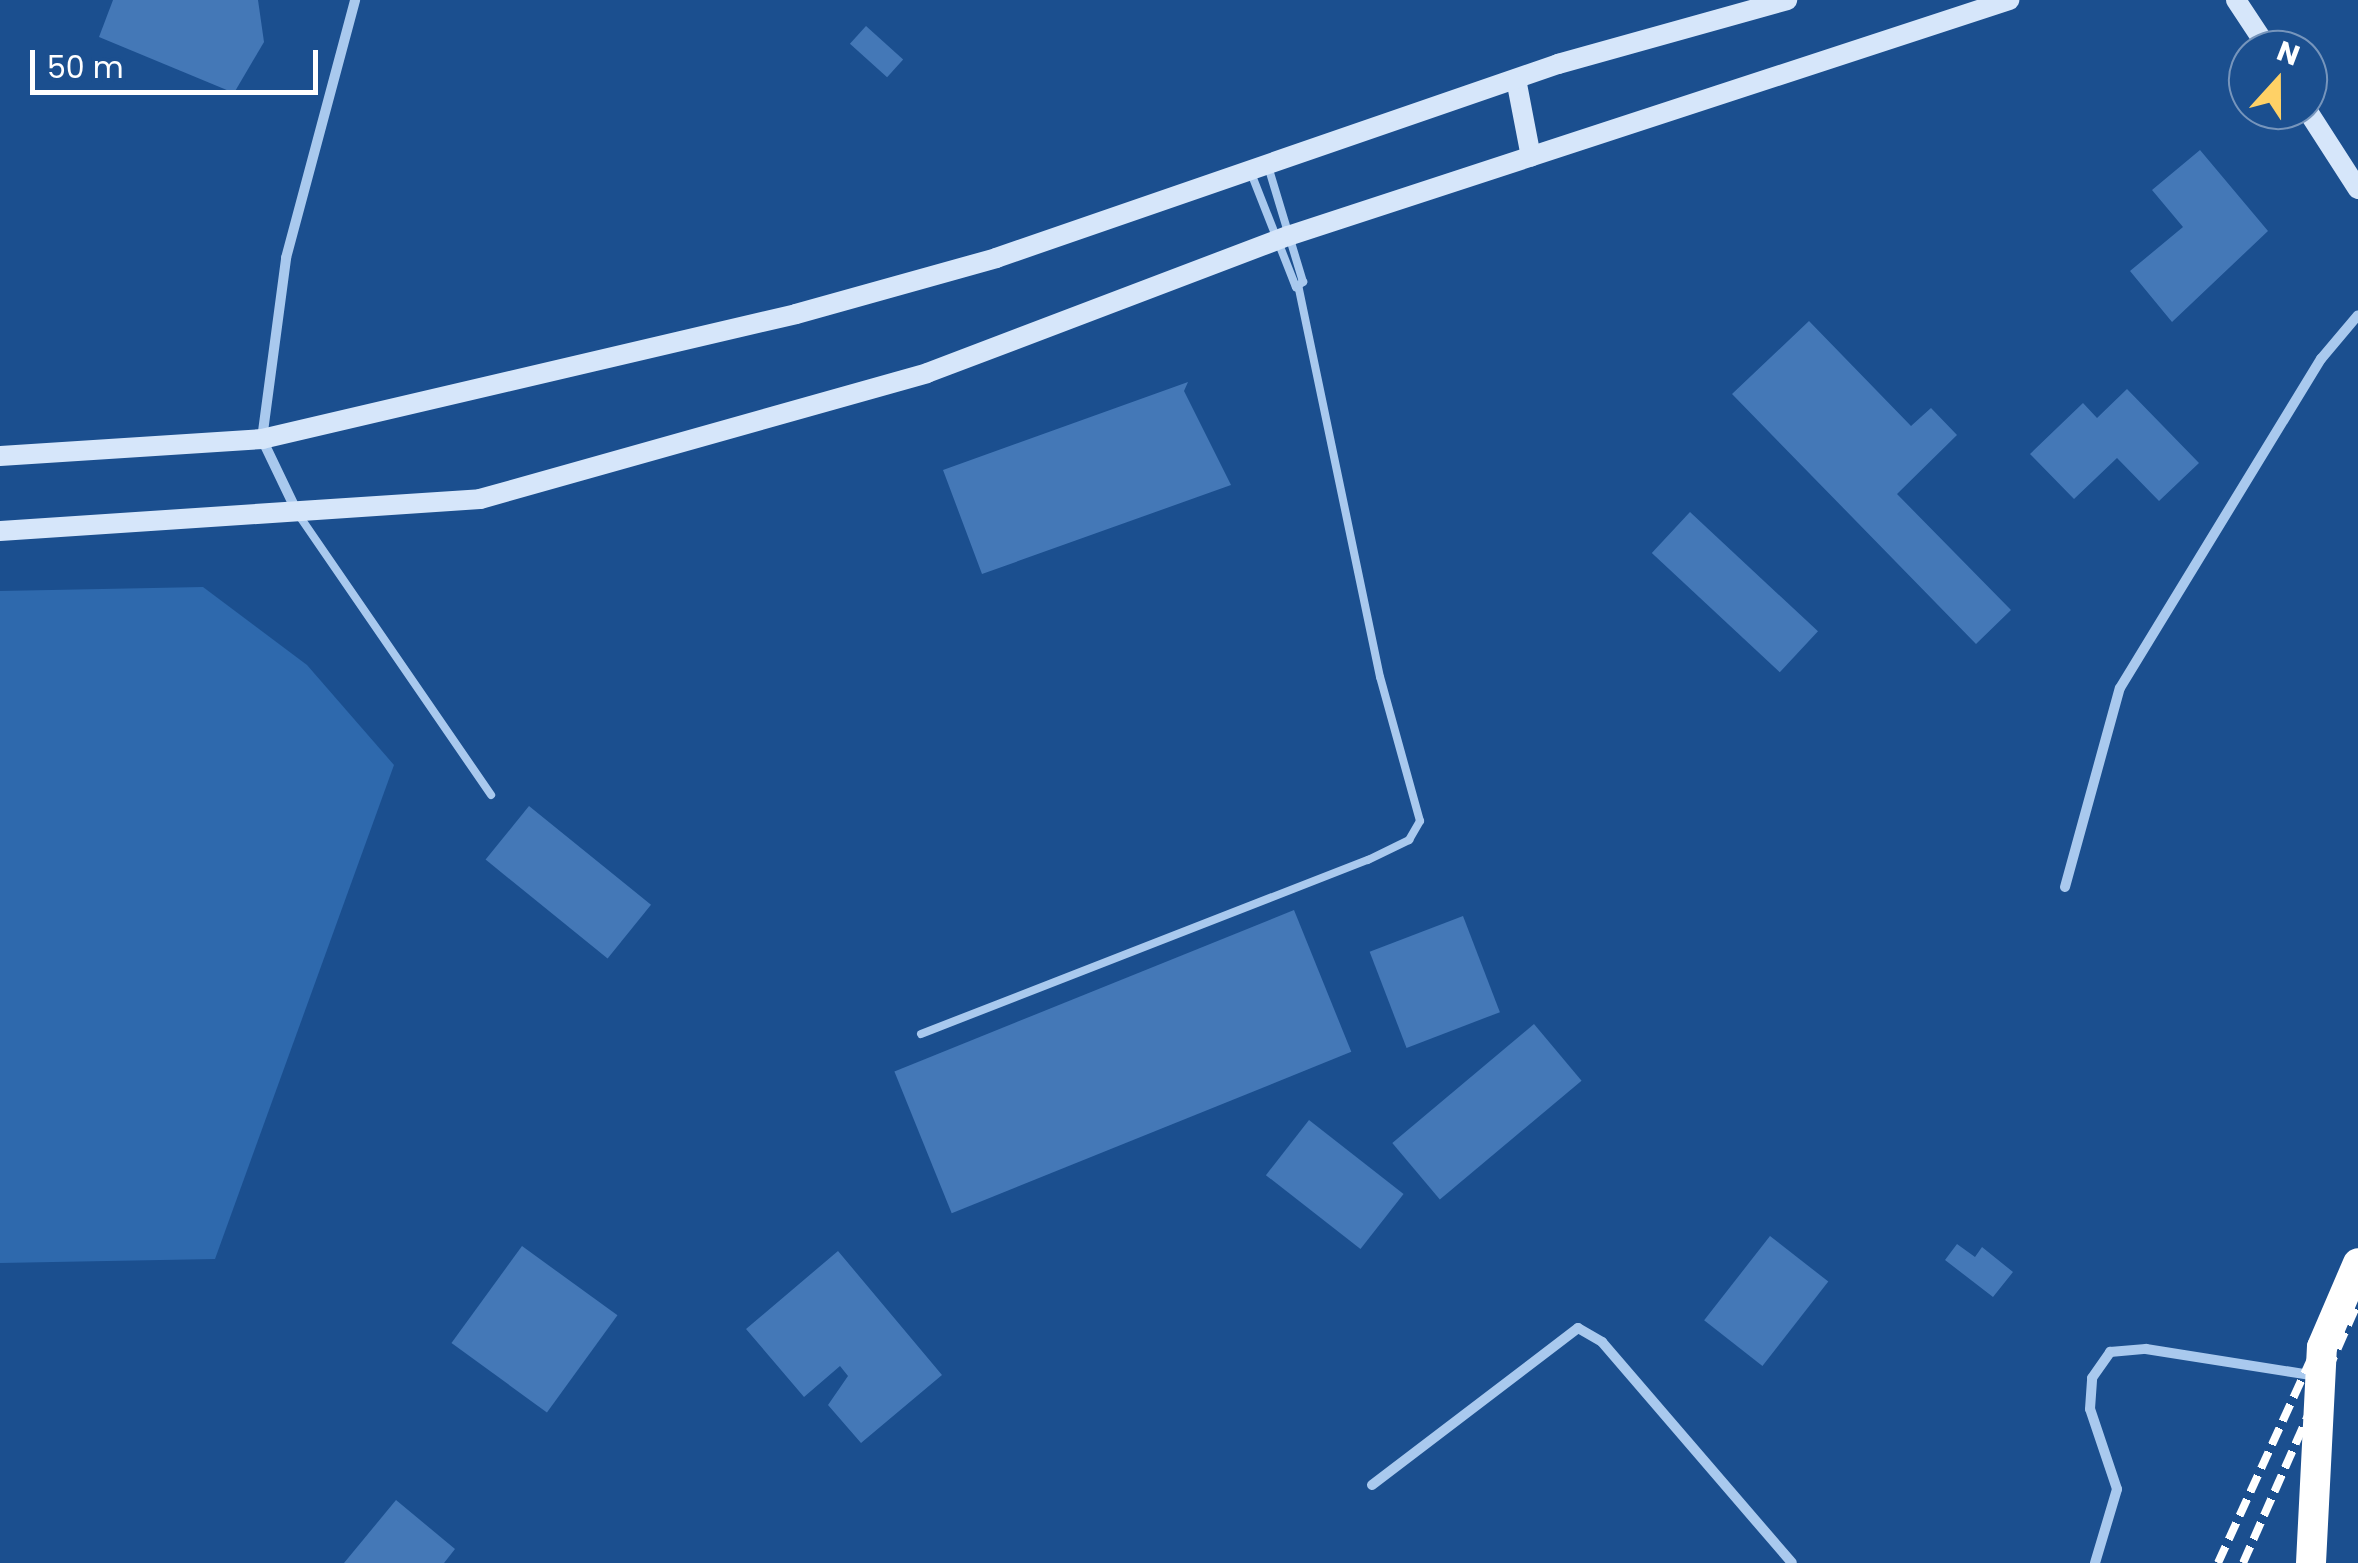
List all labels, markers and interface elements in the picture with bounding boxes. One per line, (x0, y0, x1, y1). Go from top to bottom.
scale bar (35, 30, 322, 92)
north arrow (2228, 30, 2328, 130)
text: N (2271, 31, 2305, 75)
text: 50 m (47, 46, 124, 89)

